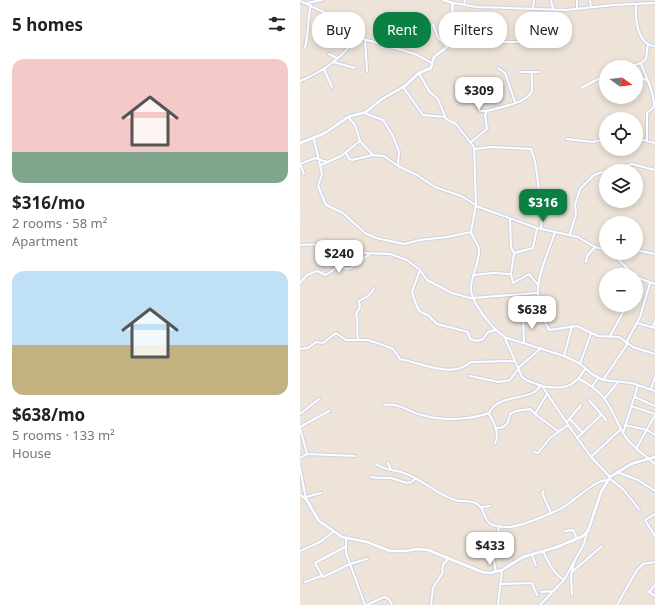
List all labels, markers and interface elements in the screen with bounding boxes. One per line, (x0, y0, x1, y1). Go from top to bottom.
chip: Buy (312, 12, 365, 48)
chip: Rent (373, 12, 431, 48)
chip: Filters (439, 12, 507, 48)
chip: New (515, 12, 572, 48)
text: 5 homes (12, 13, 83, 36)
icon: filters (266, 13, 288, 35)
north arrow (599, 60, 643, 104)
map controls (599, 60, 643, 312)
pin: $309 (455, 77, 503, 111)
text: $309 (464, 81, 494, 99)
icon: home (114, 85, 186, 157)
button: locate (599, 112, 643, 156)
button: layers (599, 164, 643, 208)
pin: $316 (519, 189, 567, 223)
text: $316/mo (12, 191, 85, 214)
text: $316 (528, 193, 558, 211)
text: 2 rooms · 58 m² (12, 214, 107, 232)
button: + (599, 216, 643, 260)
text: Apartment (12, 232, 78, 250)
pin: $240 (315, 240, 363, 274)
text: $240 (324, 244, 354, 262)
button: − (599, 268, 643, 312)
pin: $638 (508, 296, 556, 330)
icon: home (114, 297, 186, 369)
text: $638 (517, 300, 547, 318)
text: $638/mo (12, 403, 85, 426)
text: 5 rooms · 133 m² (12, 426, 115, 444)
text: House (12, 444, 51, 462)
pin: $433 (466, 532, 514, 566)
text: $433 (475, 536, 505, 554)

